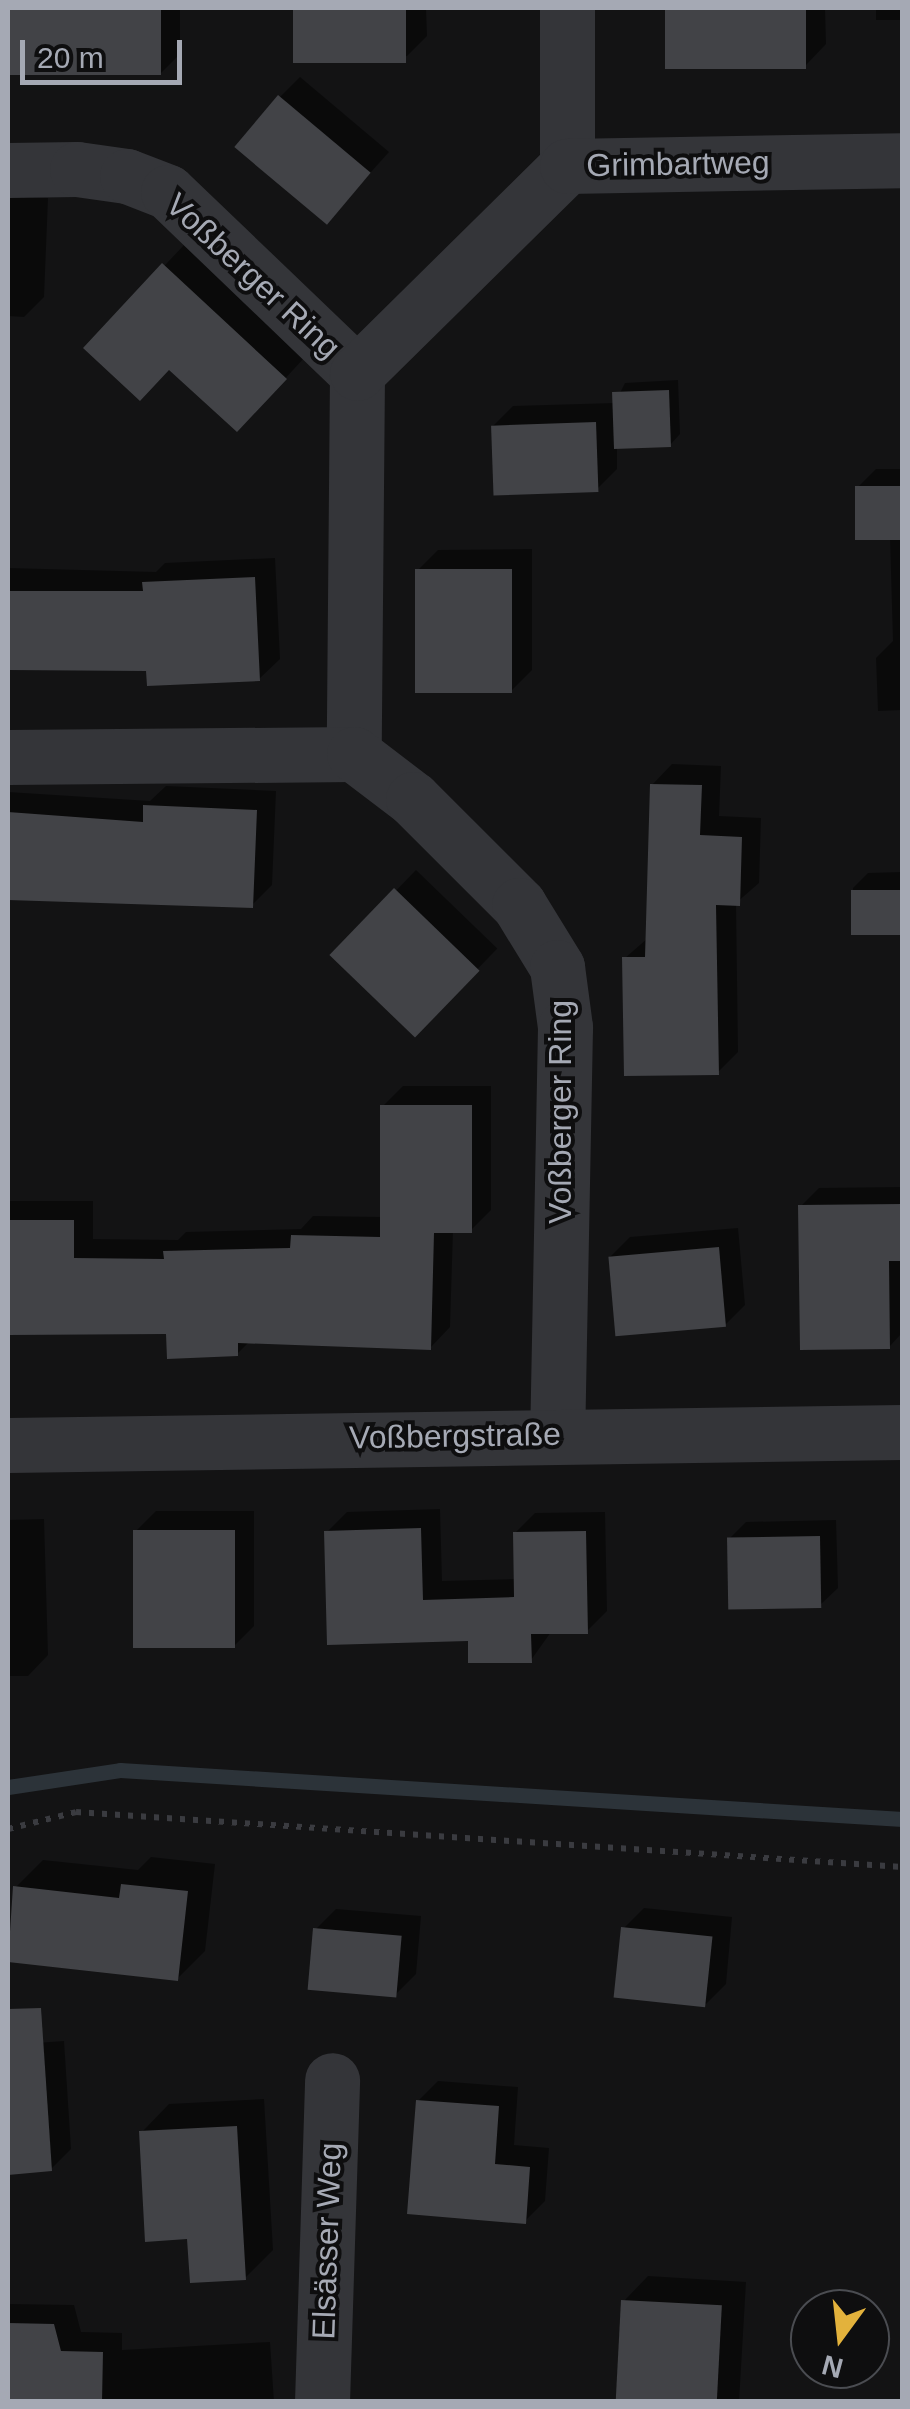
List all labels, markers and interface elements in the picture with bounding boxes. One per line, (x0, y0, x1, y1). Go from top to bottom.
scale bar (25, 20, 188, 82)
text: 20 m (37, 41, 104, 74)
street label: Grimbartweg (586, 143, 770, 185)
street label: Voßberger Ring (158, 186, 348, 366)
street label: Voßberger Ring (541, 1000, 579, 1224)
street label: Voßbergstraße (349, 1415, 561, 1457)
street label: Elsässer Weg (304, 2142, 350, 2340)
north arrow (790, 2289, 890, 2389)
text: N (819, 2349, 846, 2384)

